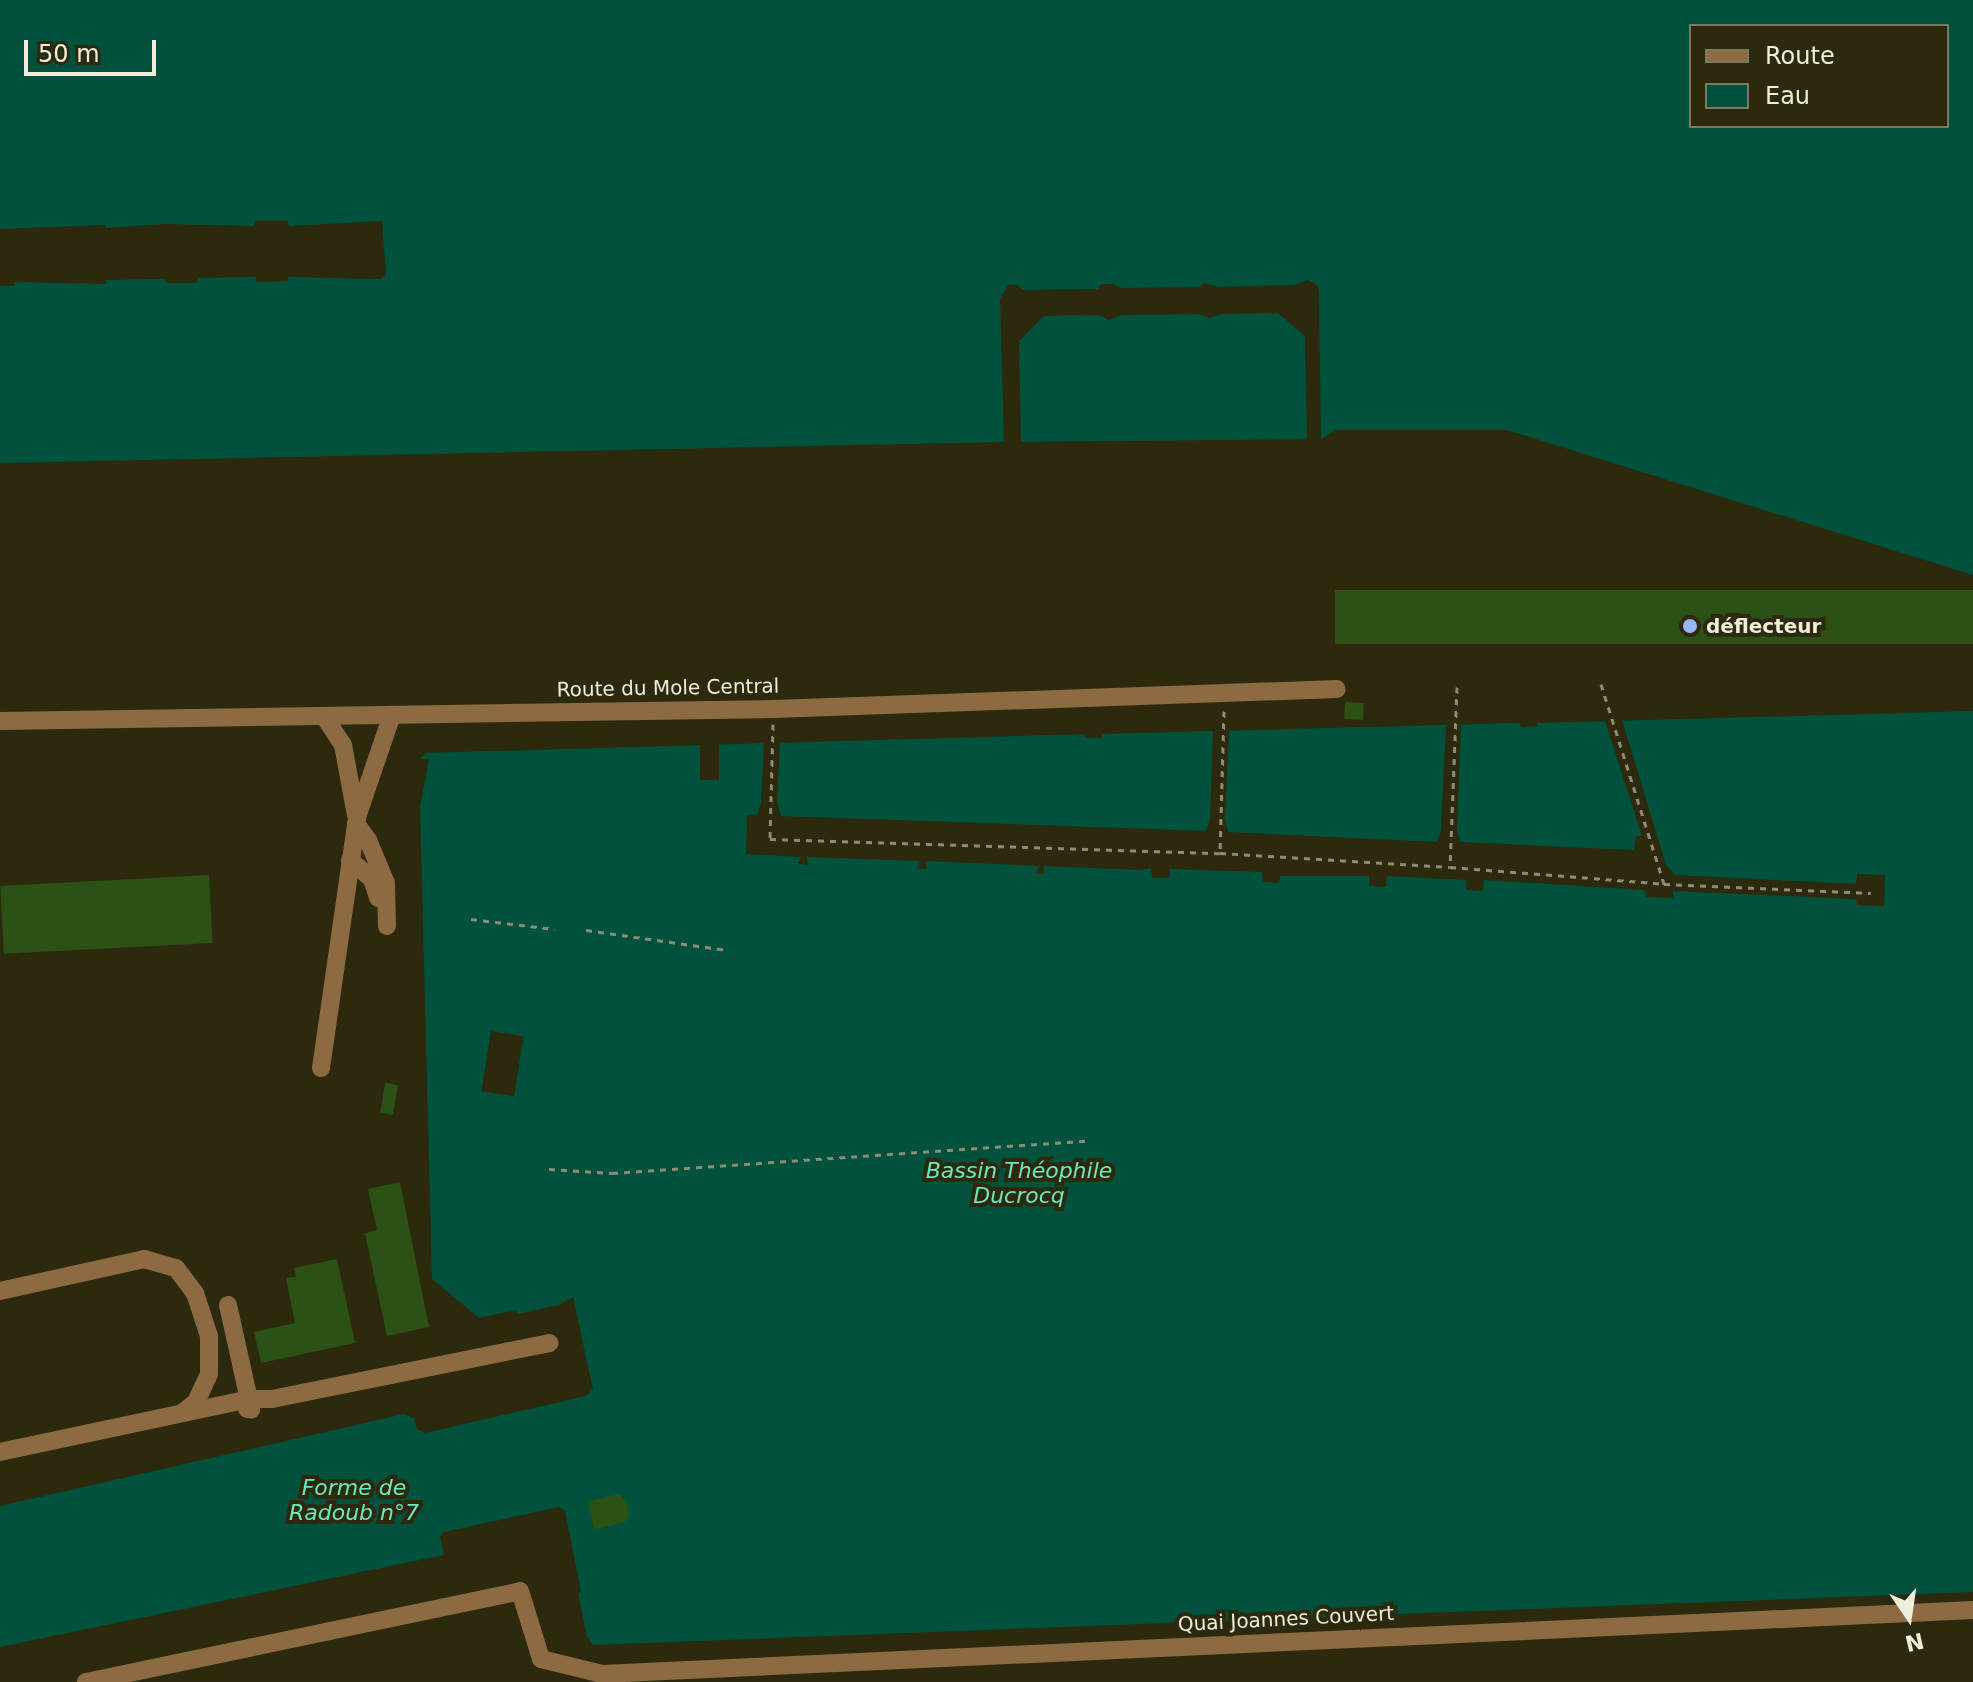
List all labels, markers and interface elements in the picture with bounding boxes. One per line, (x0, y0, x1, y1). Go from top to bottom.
scale bar (28, 24, 160, 74)
legend (1689, 24, 1949, 128)
text: 50 m (38, 40, 100, 68)
text: Route (1765, 42, 1835, 70)
text: Eau (1765, 82, 1810, 110)
place label: déflecteur (1706, 614, 1821, 638)
marker: déflecteur (1681, 617, 1699, 635)
street label: Route du Mole Central (556, 674, 780, 702)
water label: Bassin Théophile Ducrocq (926, 1157, 1112, 1208)
water label: Forme de Radoub n°7 (289, 1474, 419, 1526)
north arrow (1869, 1578, 1949, 1658)
street label: Quai Joannes Couvert (1177, 1601, 1395, 1637)
text: N (1903, 1628, 1926, 1656)

